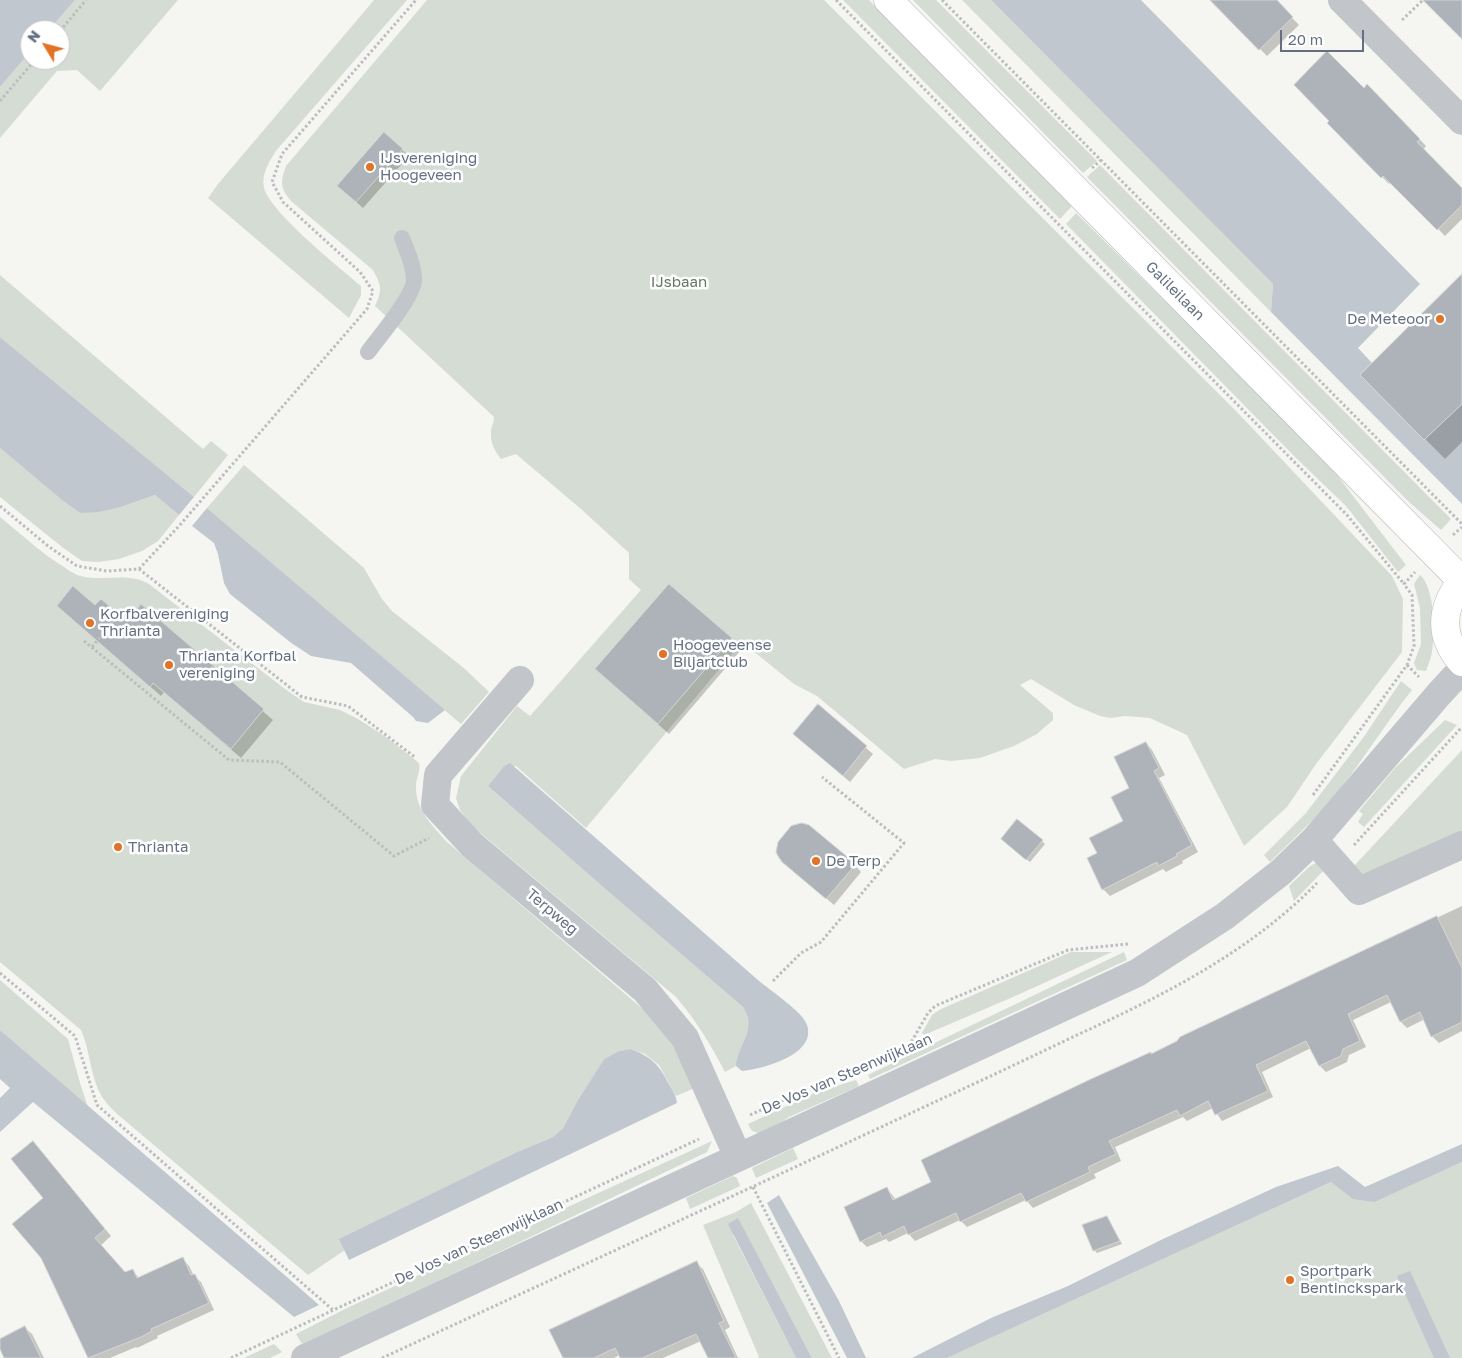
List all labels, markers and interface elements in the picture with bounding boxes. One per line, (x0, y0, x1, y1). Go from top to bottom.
north arrow (20, 20, 70, 70)
scale bar (1282, 20, 1366, 52)
text: N (23, 27, 43, 46)
text: 20 m (1288, 30, 1323, 48)
place label: IJsvereniging Hoogeveen (380, 149, 477, 184)
marker: IJsvereniging Hoogeveen (364, 161, 376, 173)
street label: Galileilaan (1142, 258, 1208, 324)
park label: IJsbaan (651, 273, 707, 291)
place label: De Meteoor (1347, 310, 1430, 328)
marker: De Meteoor (1434, 313, 1446, 325)
place label: Korfbalvereniging Thrianta (100, 605, 229, 640)
marker: Korfbalvereniging Thrianta (84, 617, 96, 629)
place label: Hoogeveense Biljartclub (673, 636, 771, 671)
place label: Thrianta Korfbal vereniging (179, 647, 296, 682)
marker: Hoogeveense Biljartclub (657, 648, 669, 660)
marker: Thrianta Korfbal vereniging (163, 659, 175, 671)
place label: Thrianta (128, 838, 188, 856)
marker: Thrianta (112, 841, 124, 853)
place label: De Terp (826, 852, 881, 870)
marker: De Terp (810, 855, 822, 867)
street label: Terpweg (523, 885, 581, 939)
street label: De Vos van Steenwijklaan (759, 1030, 935, 1118)
street label: De Vos van Steenwijklaan (392, 1195, 566, 1289)
place label: Sportpark Bentinckspark (1300, 1262, 1404, 1297)
marker: Sportpark Bentinckspark (1284, 1274, 1296, 1286)

